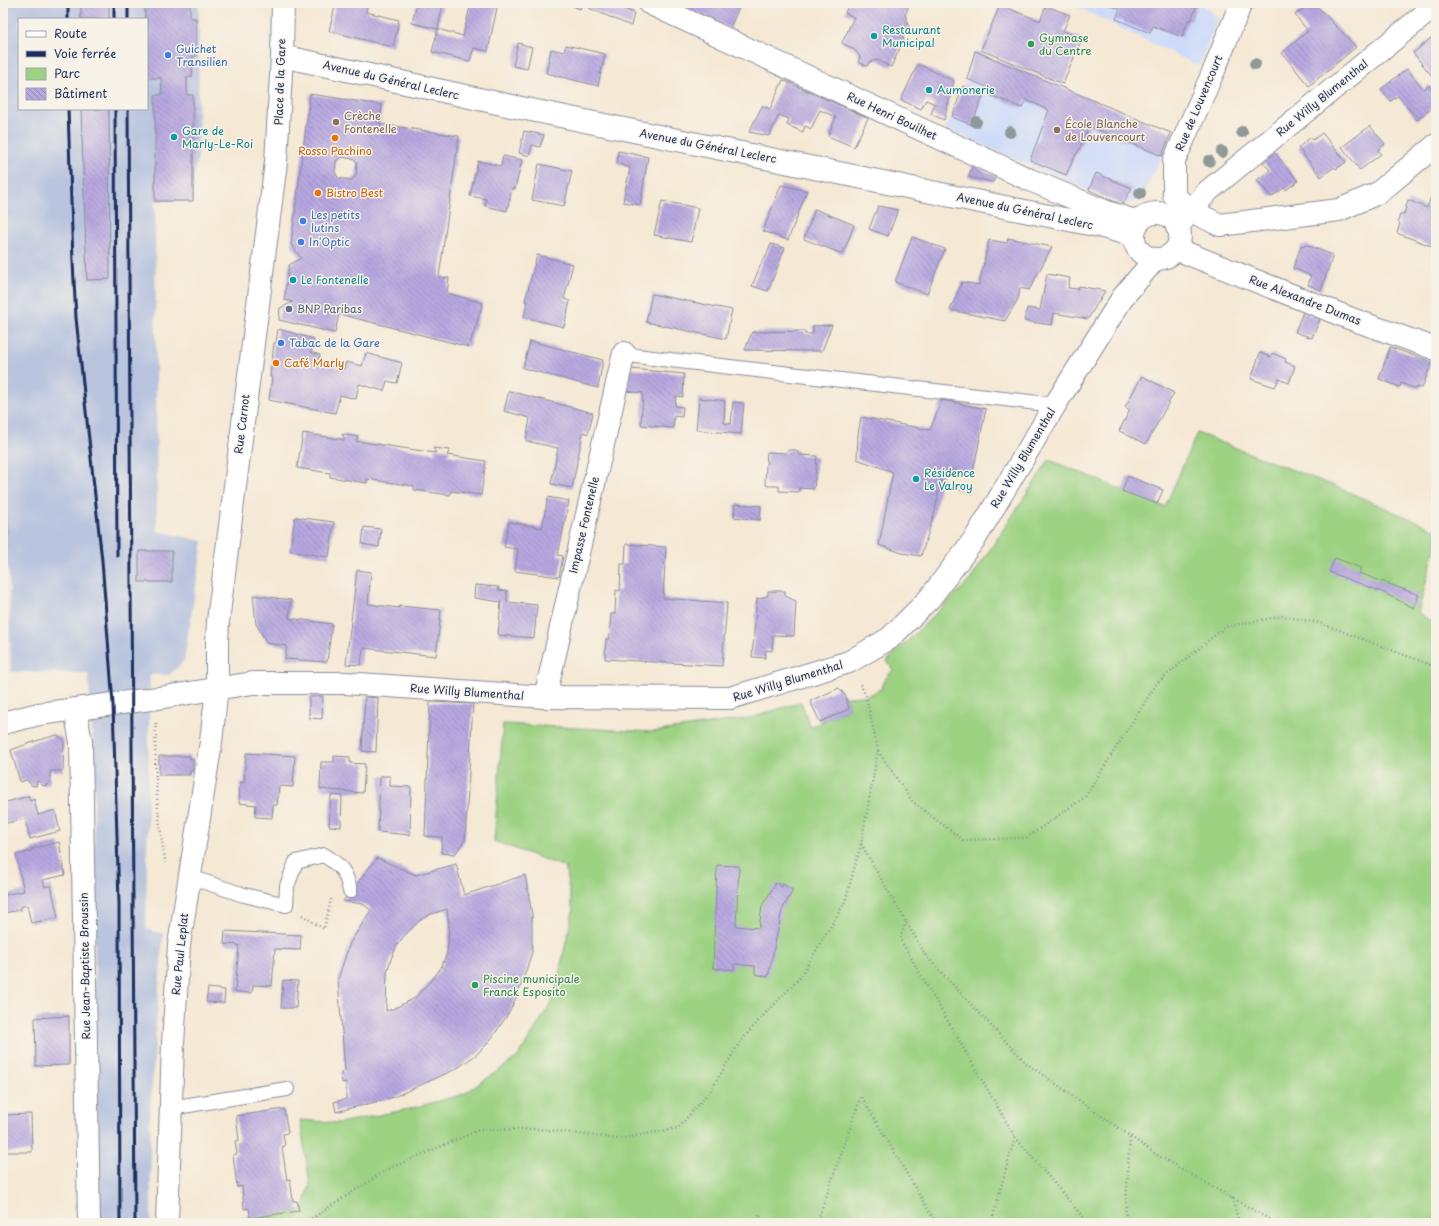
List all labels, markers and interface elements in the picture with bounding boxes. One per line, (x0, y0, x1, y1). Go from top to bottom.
legend (18, 18, 148, 110)
place label: Restaurant Municipal (882, 21, 941, 51)
text: Route (54, 24, 87, 42)
place label: Gymnase du Centre (1039, 29, 1091, 59)
marker: Restaurant Municipal (869, 31, 879, 41)
street label: Place de la Gare (269, 38, 290, 126)
marker: Gymnase du Centre (1026, 39, 1036, 49)
place label: Guichet Transilien (176, 40, 228, 70)
text: Voie ferrée (54, 44, 116, 62)
marker: Guichet Transilien (163, 50, 173, 60)
street label: Rue de Louvencourt (1171, 52, 1226, 153)
street label: Rue Willy Blumenthal (1272, 55, 1371, 140)
street label: Avenue du Général Leclerc (321, 56, 461, 104)
text: Parc (54, 64, 80, 82)
place label: Aumonerie (937, 81, 995, 98)
text: Bâtiment (54, 84, 107, 102)
marker: Aumonerie (924, 85, 934, 95)
street label: Rue Henri Bouilhet (844, 87, 941, 144)
place label: Crèche Fontenelle (344, 107, 397, 137)
place label: École Blanche de Louvencourt (1065, 115, 1145, 145)
marker: Crèche Fontenelle (331, 117, 341, 127)
place label: Gare de Marly-Le-Roi (182, 122, 253, 152)
street label: Avenue du Général Leclerc (638, 124, 778, 167)
marker: École Blanche de Louvencourt (1052, 125, 1062, 135)
marker: Gare de Marly-Le-Roi (169, 132, 179, 142)
marker: Rosso Pachino (330, 133, 340, 143)
place label: Rosso Pachino (298, 142, 372, 159)
place label: Bistro Best (326, 184, 384, 201)
marker: Bistro Best (313, 188, 323, 198)
street label: Avenue du Général Leclerc (955, 188, 1095, 233)
place label: Les petits lutins (311, 206, 360, 236)
marker: Les petits lutins (298, 216, 308, 226)
place label: In'Optic (309, 233, 350, 250)
marker: In'Optic (296, 237, 306, 247)
street label: Rue Alexandre Dumas (1247, 270, 1364, 329)
place label: Le Fontenelle (301, 271, 369, 288)
marker: Le Fontenelle (288, 275, 298, 285)
place label: BNP Paribas (297, 300, 362, 317)
marker: BNP Paribas (284, 304, 294, 314)
place label: Tabac de la Gare (289, 334, 380, 351)
marker: Tabac de la Gare (276, 338, 286, 348)
place label: Café Marly (284, 354, 344, 371)
marker: Café Marly (271, 358, 281, 368)
street label: Rue Carnot (229, 393, 254, 455)
street label: Rue Willy Blumenthal (986, 404, 1059, 511)
place label: Résidence Le Valroy (924, 464, 975, 494)
marker: Résidence Le Valroy (911, 474, 921, 484)
street label: Impasse Fontenelle (564, 475, 603, 575)
street label: Rue Willy Blumenthal (731, 656, 845, 705)
street label: Rue Willy Blumenthal (410, 679, 525, 704)
street label: Rue Jean-Baptiste Broussin (75, 892, 94, 1040)
street label: Rue Paul Leplat (167, 912, 192, 996)
place label: Piscine municipale Franck Esposito (483, 970, 580, 1000)
marker: Piscine municipale Franck Esposito (470, 980, 480, 990)

